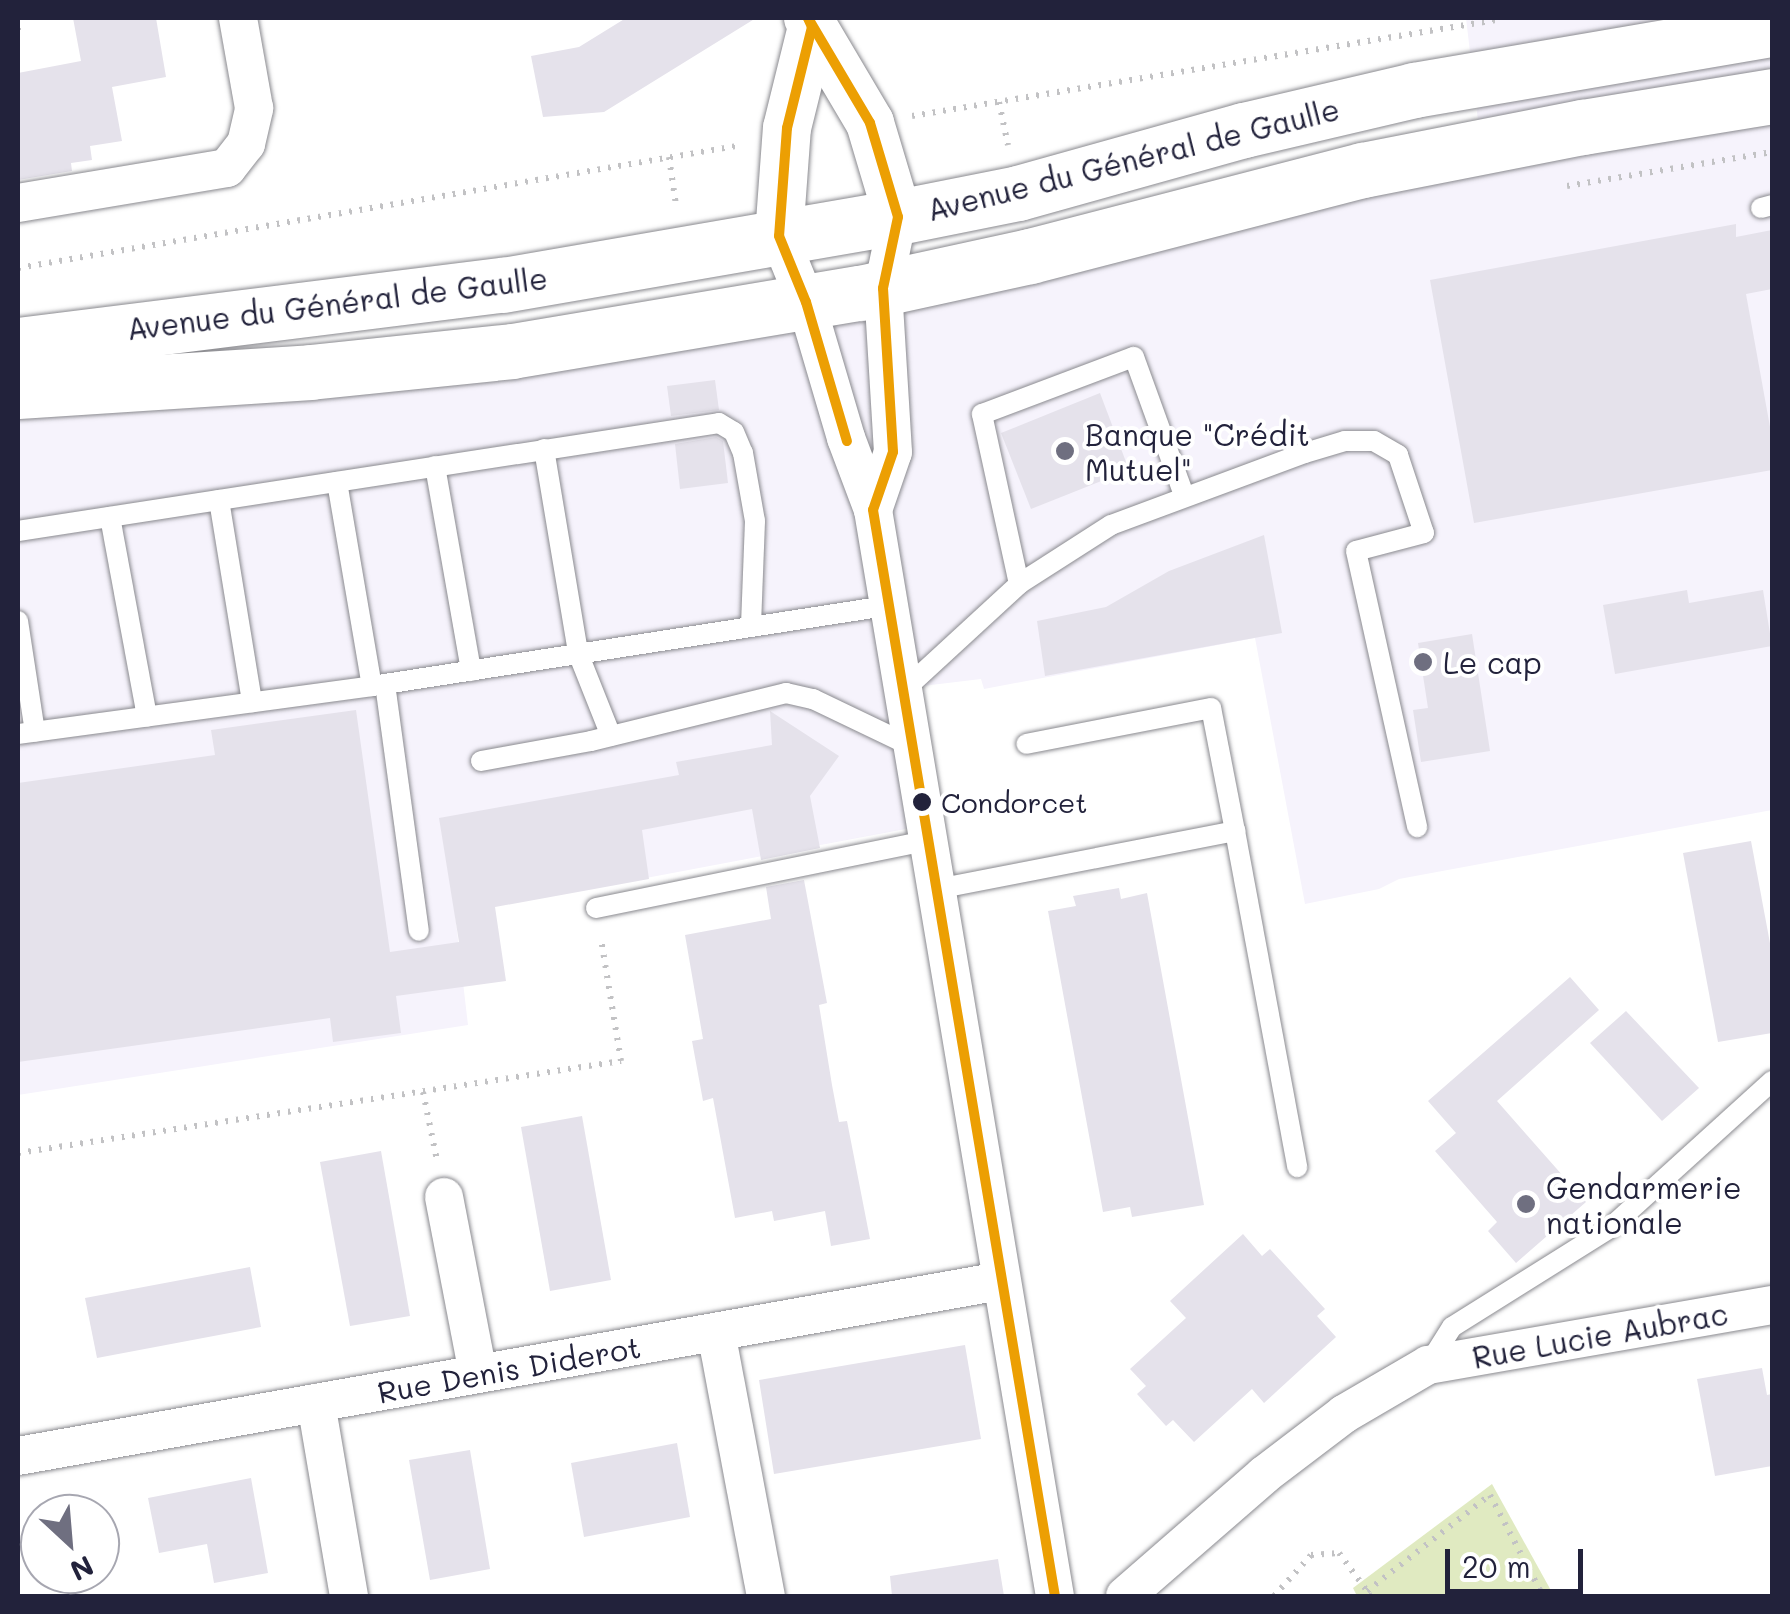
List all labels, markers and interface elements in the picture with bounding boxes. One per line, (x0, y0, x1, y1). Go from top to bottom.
street label: Avenue du Général de Gaulle (923, 90, 1343, 228)
street label: Avenue du Général de Gaulle (125, 259, 549, 347)
place label: Banque "Crédit Mutuel" (1085, 416, 1310, 486)
marker: Banque "Crédit Mutuel" (1054, 440, 1076, 462)
place label: Le cap (1443, 644, 1542, 680)
marker: Le cap (1412, 651, 1434, 673)
place label: Condorcet (941, 785, 1088, 819)
marker: Condorcet (912, 792, 932, 812)
place label: Gendarmerie nationale (1546, 1169, 1741, 1240)
marker: Gendarmerie nationale (1515, 1193, 1537, 1215)
street label: Rue Lucie Aubrac (1470, 1295, 1730, 1375)
street label: Rue Denis Diderot (375, 1328, 643, 1410)
north arrow (20, 1494, 120, 1594)
scale bar (1450, 1529, 1588, 1591)
text: 20 m (1462, 1546, 1531, 1586)
text: N (65, 1548, 100, 1590)

